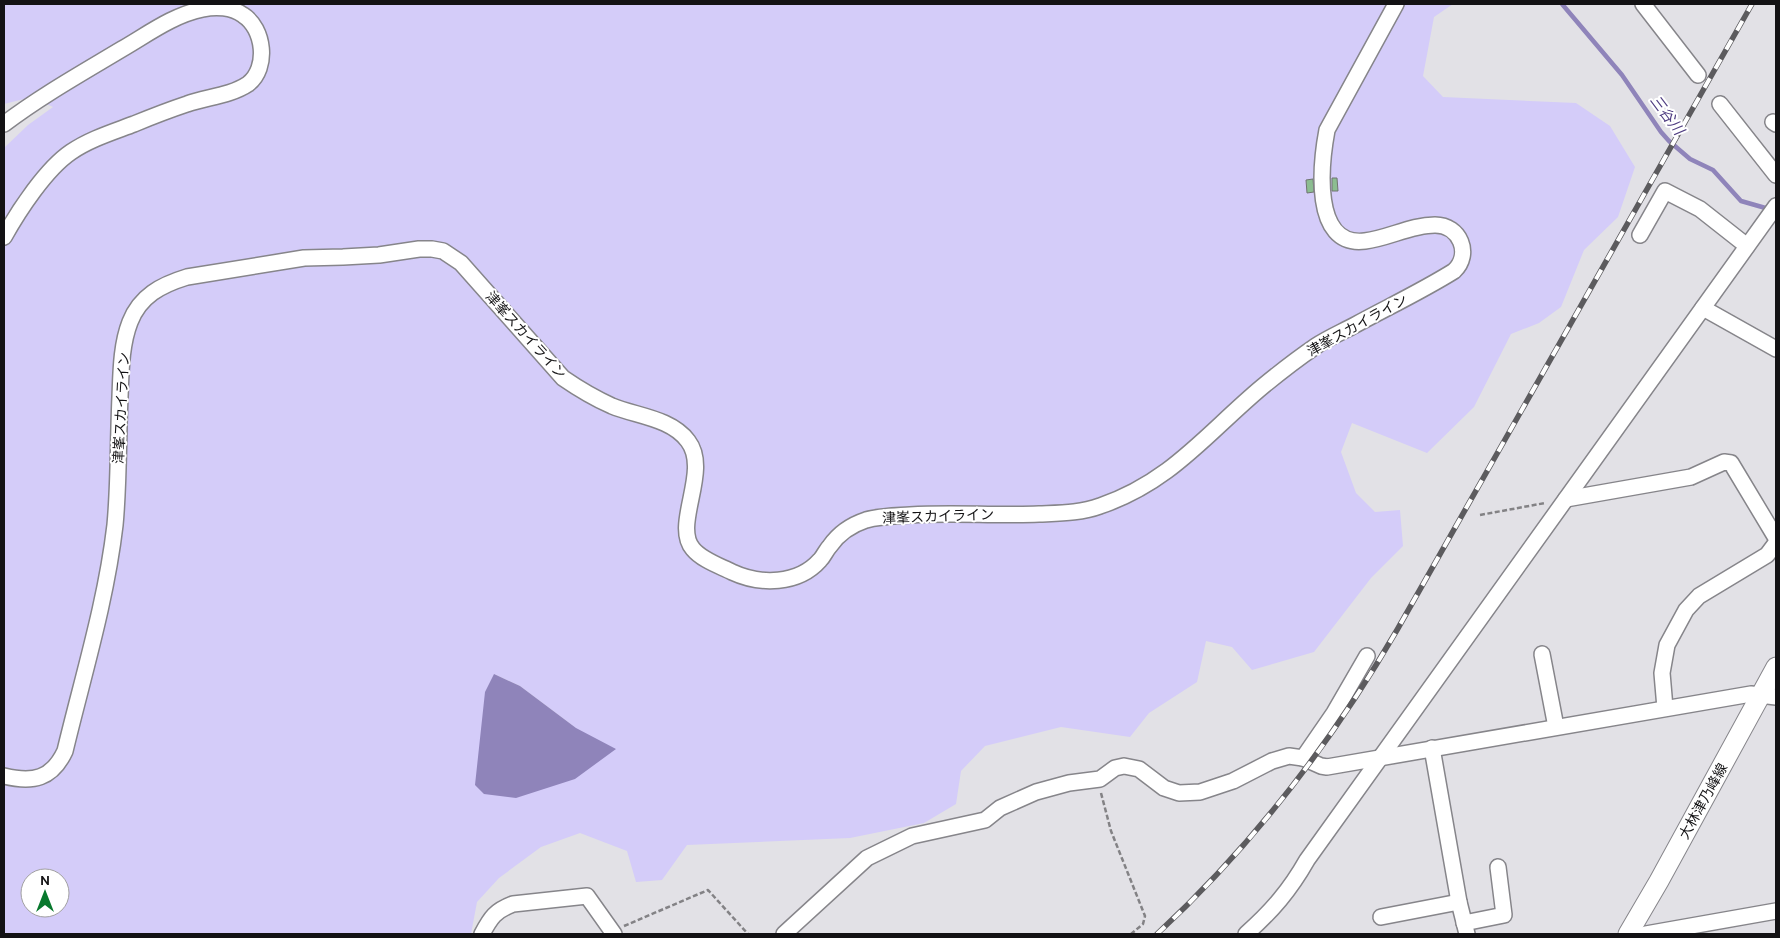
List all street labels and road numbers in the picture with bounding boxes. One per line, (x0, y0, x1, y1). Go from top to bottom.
street label: 津峯スカイライン (481, 289, 569, 383)
street label: 津峯スカイライン (1305, 292, 1411, 361)
street label: 津峯スカイライン (111, 352, 134, 464)
street label: 津峯スカイライン (882, 507, 994, 528)
street label: 大林津乃峰線 (1676, 760, 1732, 843)

